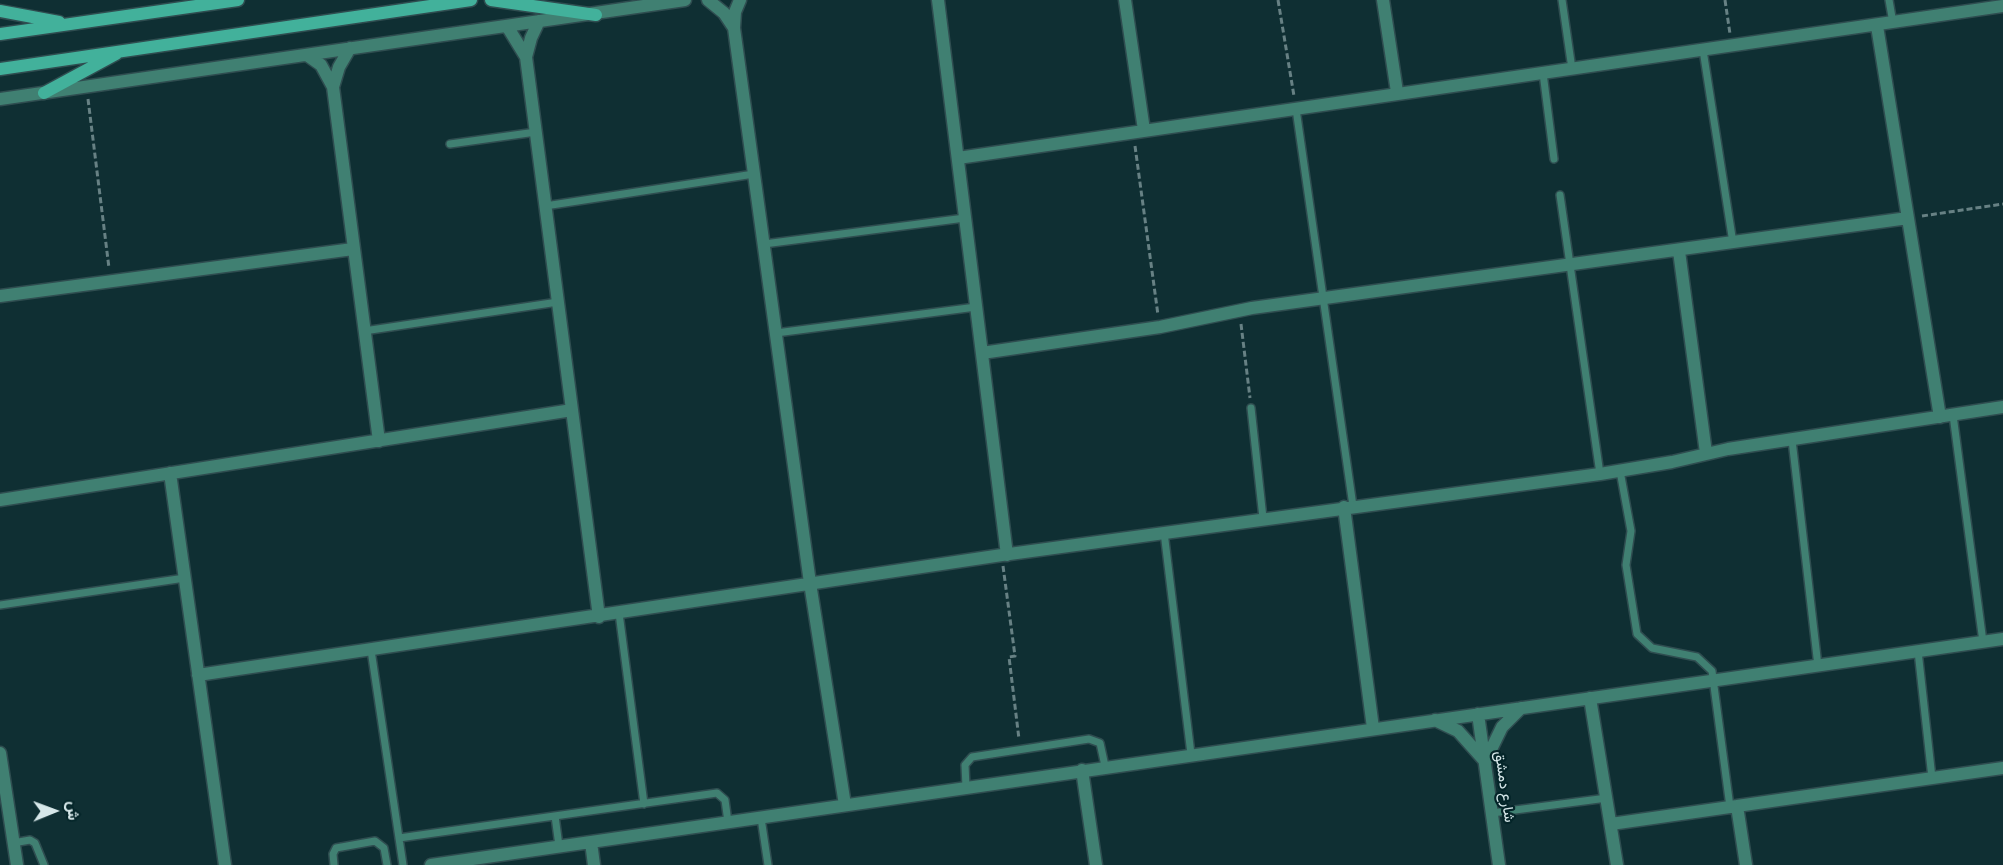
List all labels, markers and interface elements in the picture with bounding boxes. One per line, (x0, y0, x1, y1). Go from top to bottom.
street label: شارع دمشق (1489, 750, 1517, 824)
north arrow (24, 781, 84, 841)
text: ش (62, 801, 82, 820)

